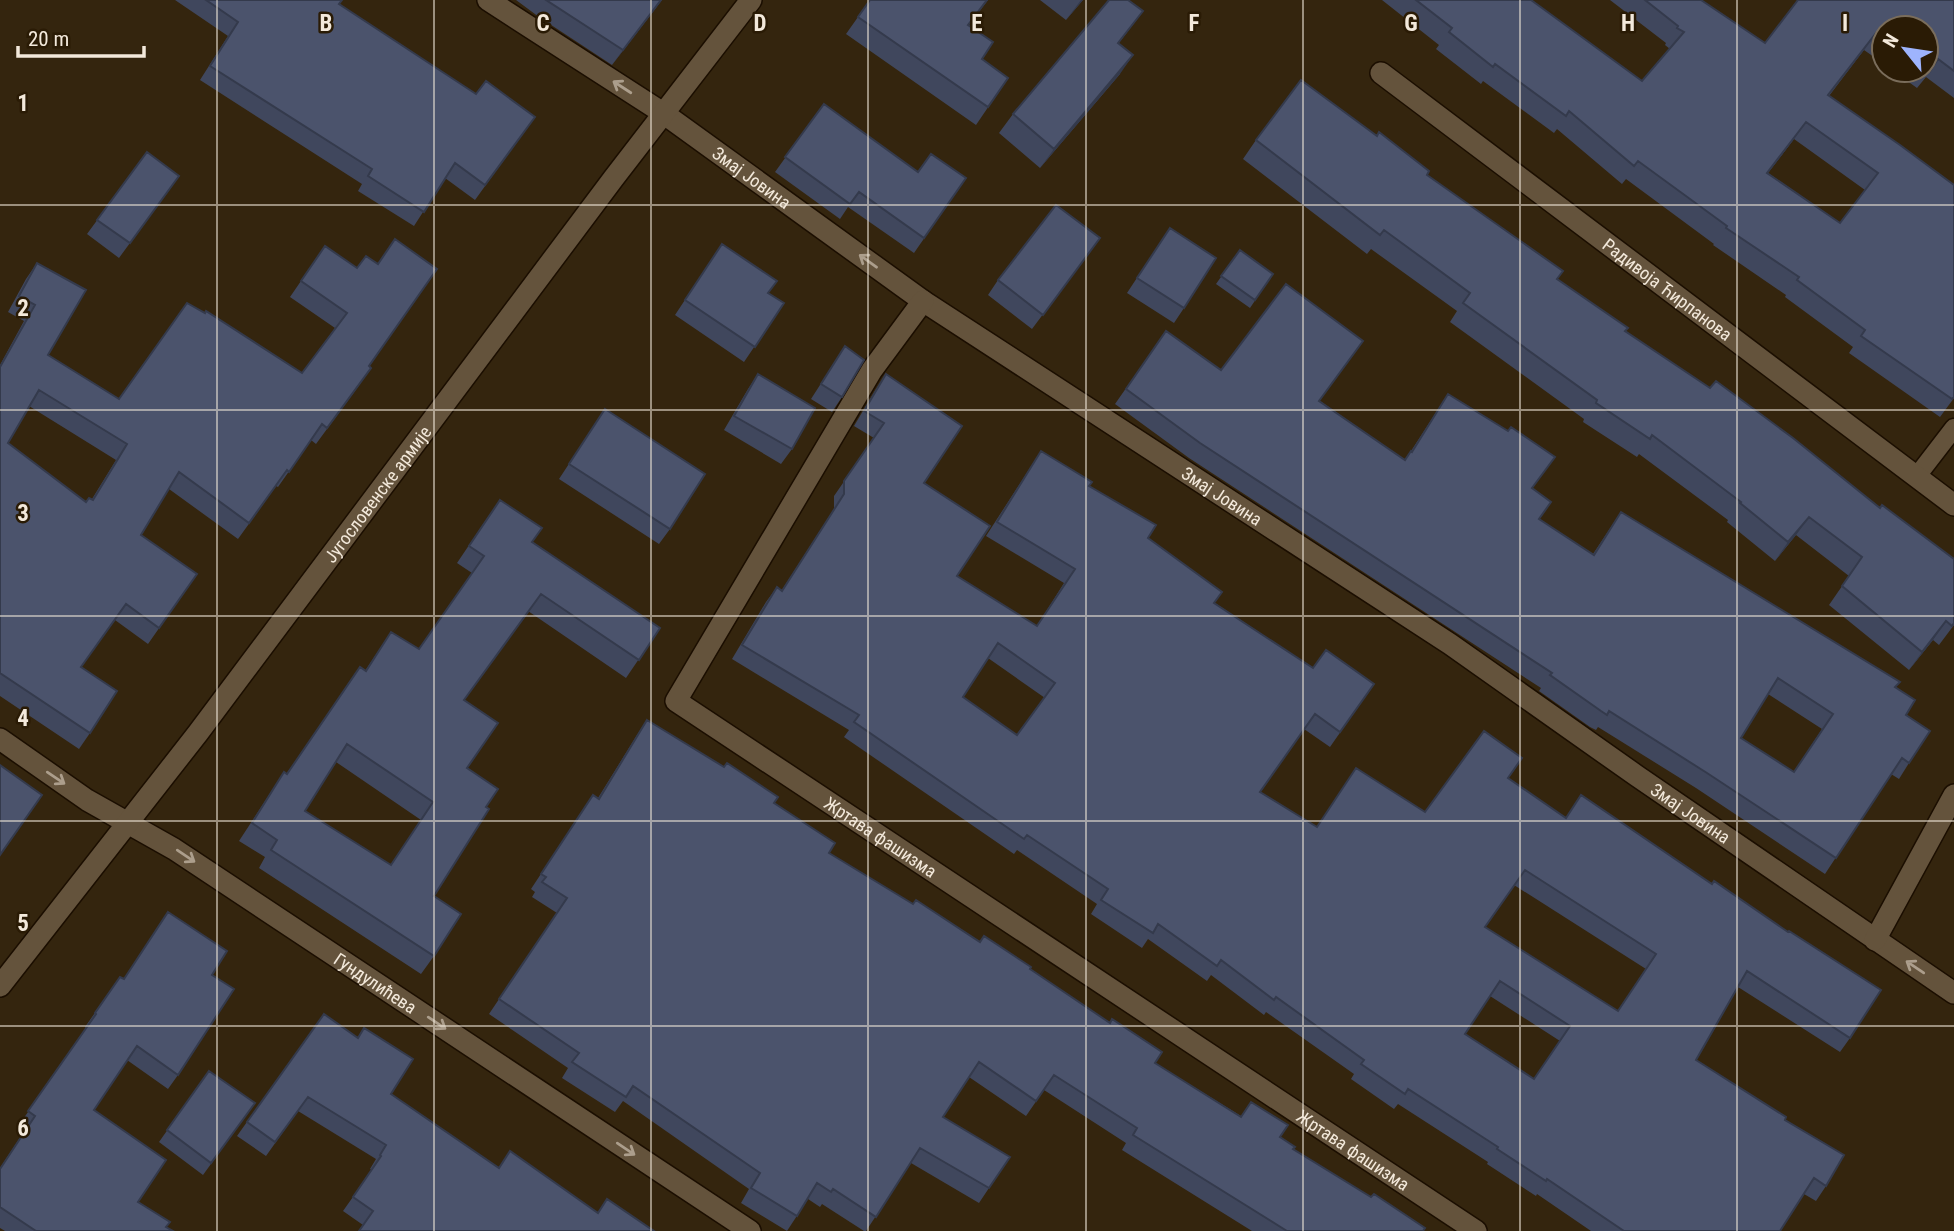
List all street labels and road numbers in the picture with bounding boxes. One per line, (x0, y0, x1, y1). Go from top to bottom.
street label: Змај Јовина (709, 142, 795, 213)
street label: Радивоја Ћирпанова (1599, 234, 1736, 345)
street label: Југословенске армије (319, 421, 435, 566)
street label: Змај Јовина (1178, 462, 1266, 529)
street label: Змај Јовина (1647, 778, 1734, 847)
street label: Жртава фашизма (820, 792, 941, 881)
street label: Гундулићева (330, 948, 421, 1018)
street label: Жртава фашизма (1293, 1105, 1414, 1195)

